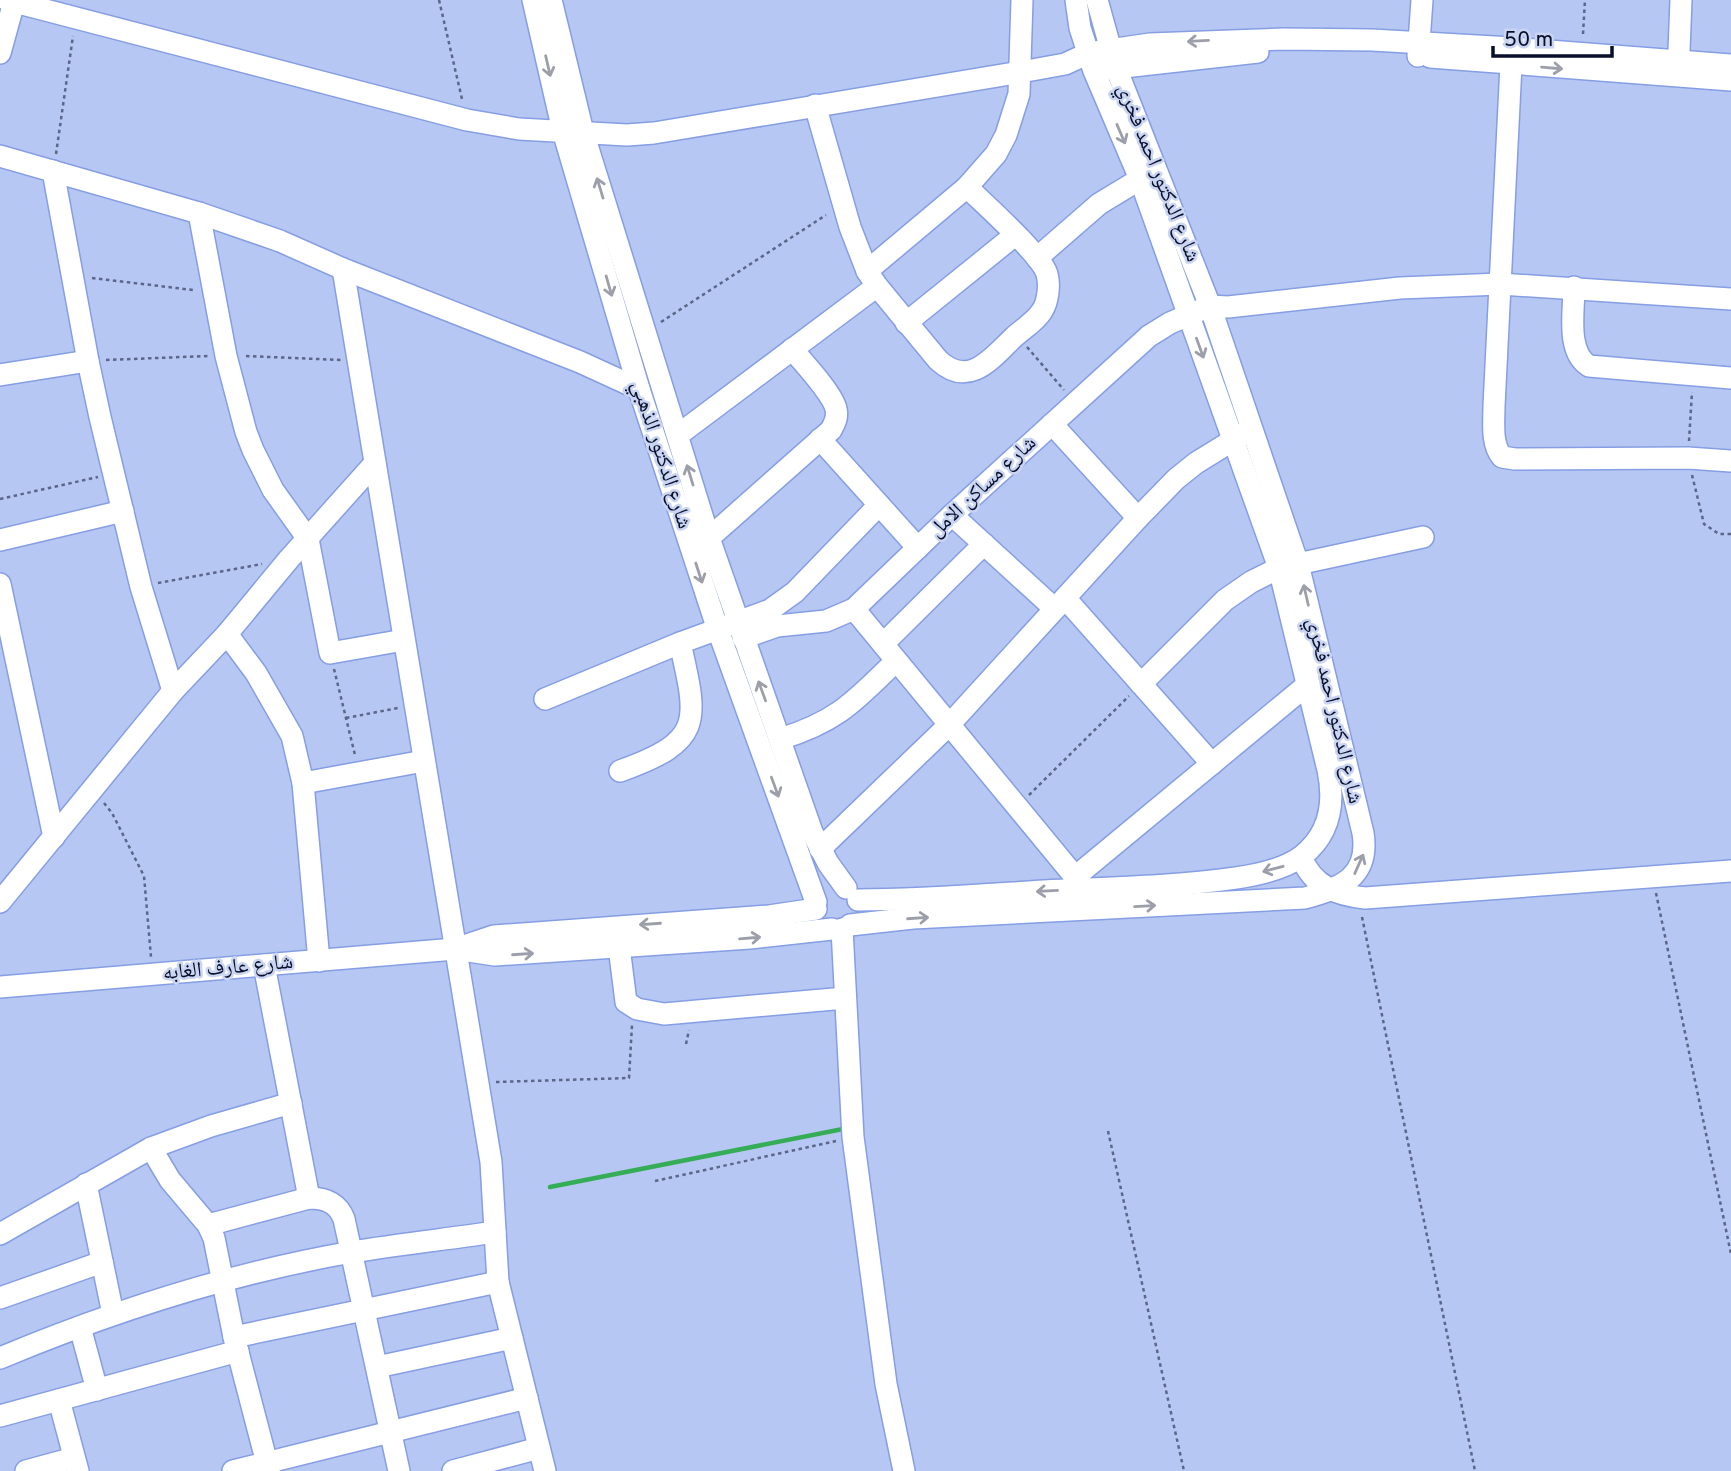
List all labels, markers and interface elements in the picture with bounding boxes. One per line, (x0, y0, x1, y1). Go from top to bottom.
scale bar (1493, 14, 1612, 58)
text: 50 m (1504, 27, 1553, 54)
one-way arrow (1187, 35, 1210, 48)
one-way arrow (543, 55, 556, 77)
one-way arrow (1541, 62, 1563, 75)
street label: شارع الدكتور احمد فخري (1109, 80, 1206, 266)
one-way arrow (1115, 123, 1128, 145)
one-way arrow (593, 177, 606, 199)
one-way arrow (603, 274, 616, 296)
one-way arrow (1195, 336, 1207, 358)
street label: شارع الدكتور الذهبي (623, 378, 698, 533)
street label: شارع مساكن الامل (924, 430, 1042, 544)
one-way arrow (683, 465, 696, 487)
one-way arrow (694, 561, 706, 583)
one-way arrow (1299, 584, 1312, 607)
street label: شارع الدكتور احمد فخري (1298, 616, 1368, 807)
one-way arrow (755, 680, 768, 702)
one-way arrow (769, 776, 782, 798)
one-way arrow (1353, 854, 1366, 875)
one-way arrow (1262, 863, 1285, 876)
one-way arrow (1036, 885, 1059, 898)
one-way arrow (1134, 899, 1156, 912)
one-way arrow (906, 911, 929, 924)
one-way arrow (639, 918, 662, 931)
one-way arrow (738, 931, 761, 944)
one-way arrow (511, 947, 534, 960)
street label: شارع عارف الغابه (162, 949, 294, 987)

